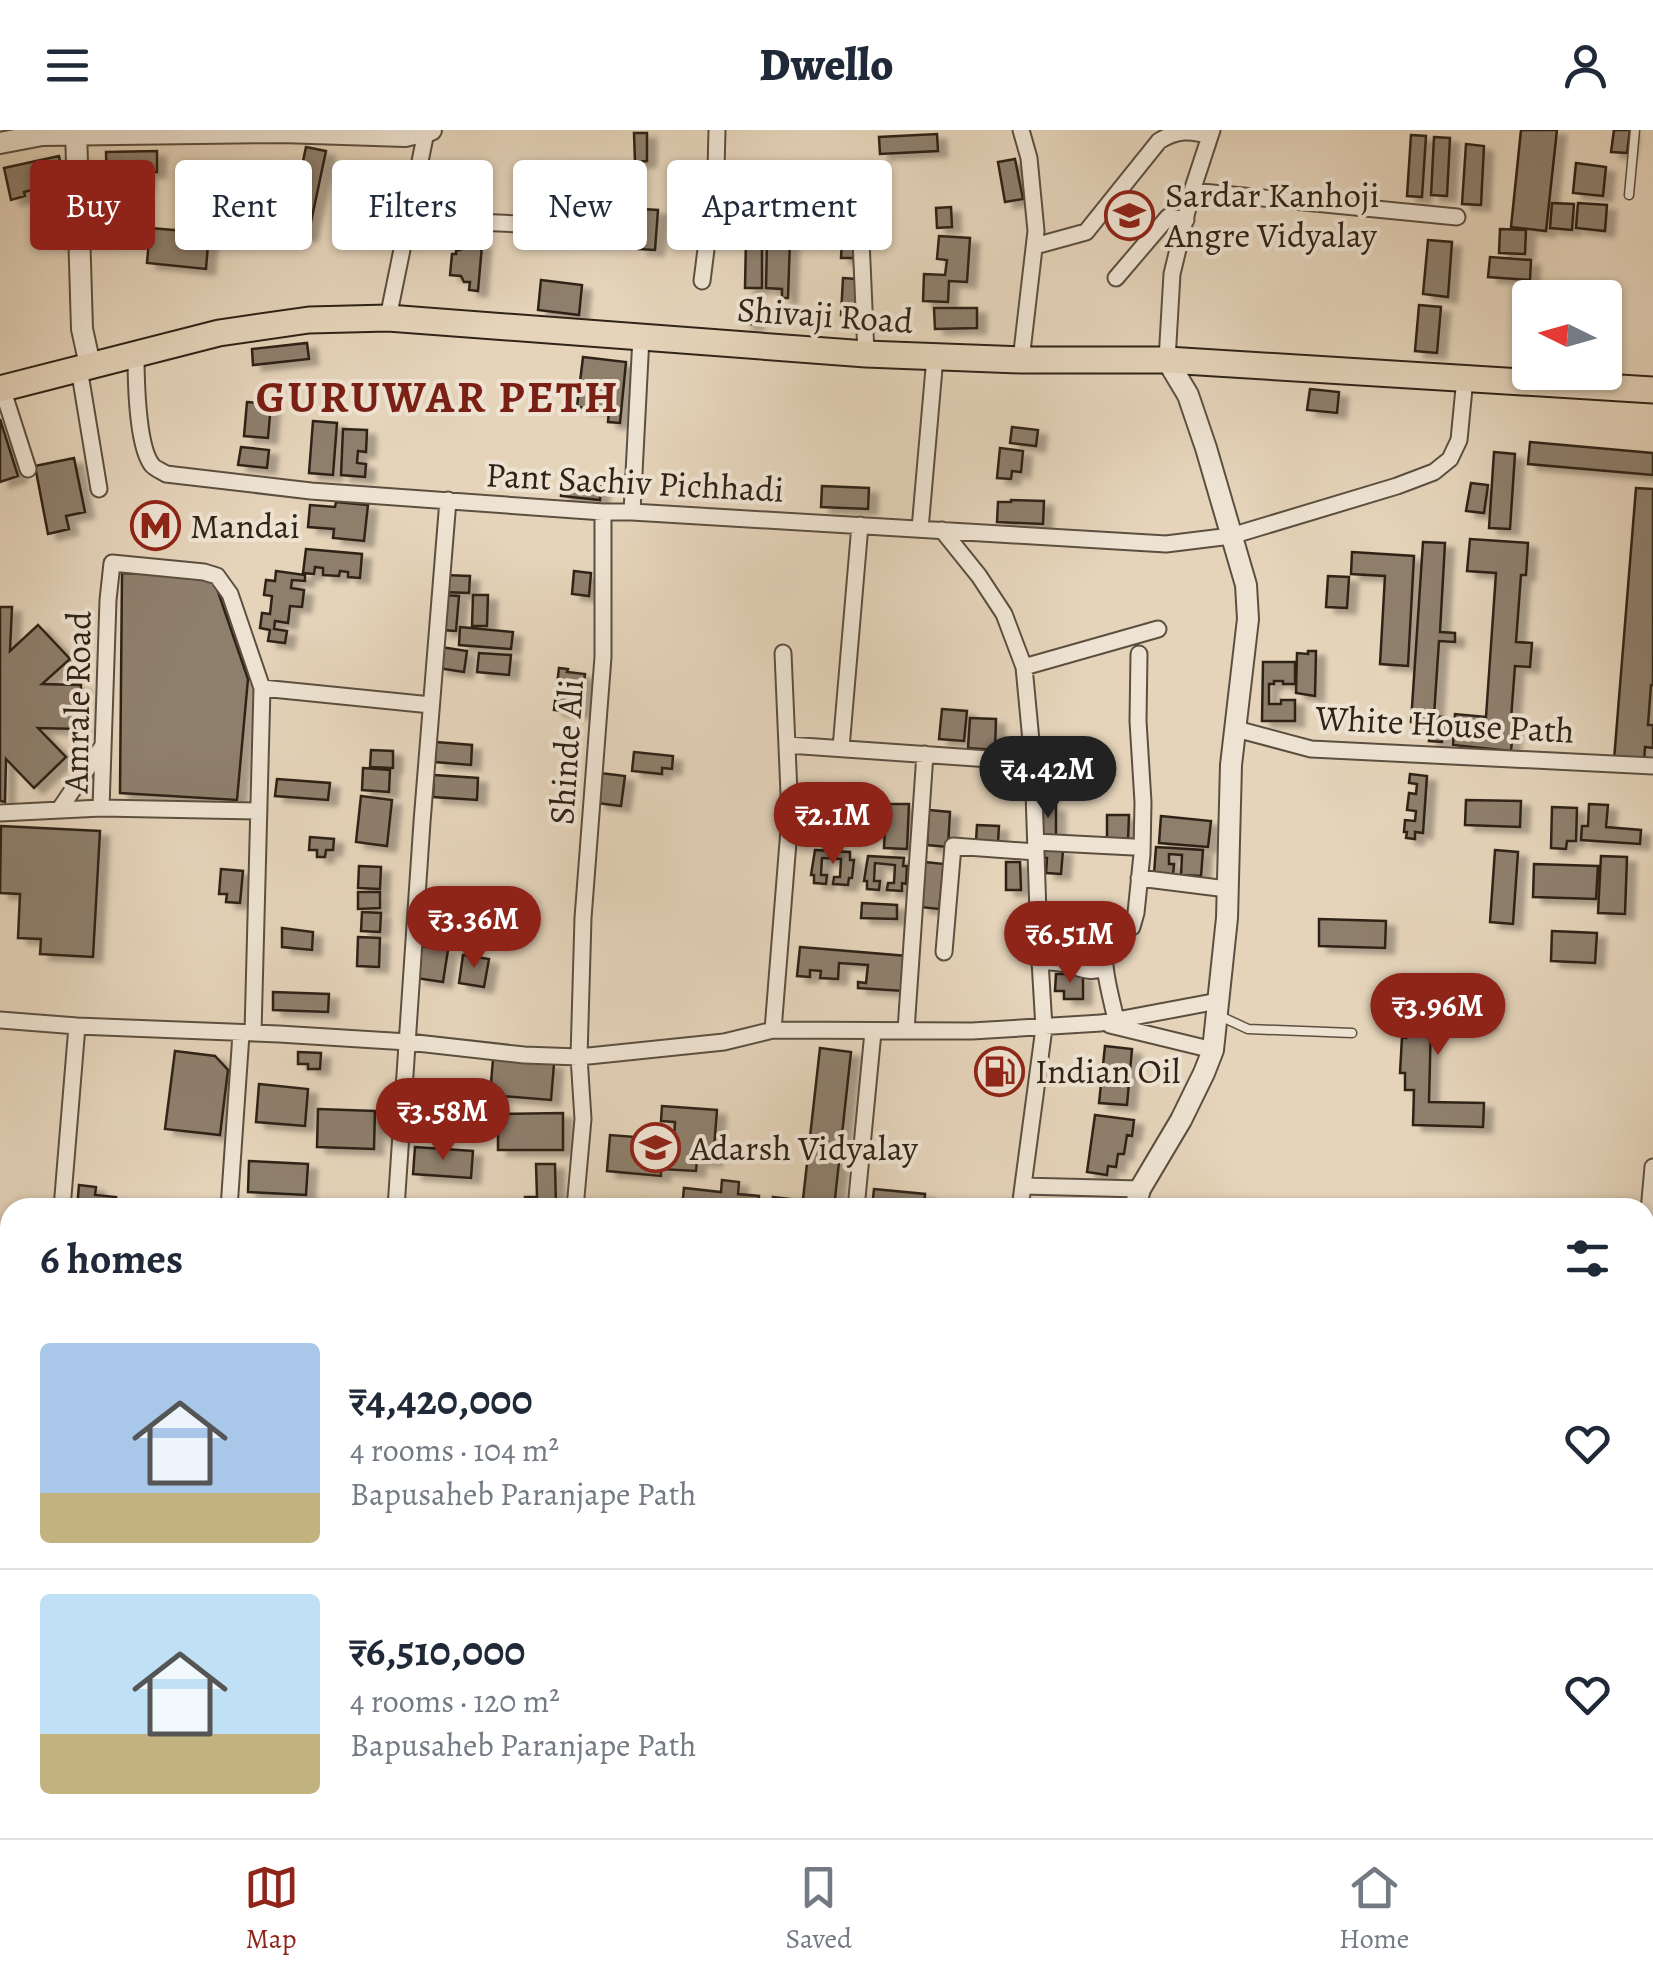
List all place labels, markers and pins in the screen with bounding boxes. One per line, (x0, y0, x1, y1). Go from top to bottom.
place label: Sardar Kanhoji Angre Vidyalay (1164, 171, 1380, 259)
school or university icon: Sardar Kanhoji Angre Vidyalay (1104, 189, 1156, 241)
metro station icon: Mandai (129, 500, 181, 552)
place label: Mandai (190, 502, 300, 550)
pin: ₹4.42M (967, 736, 1129, 821)
pin: ₹2.1M (763, 782, 903, 867)
pin: ₹3.36M (393, 886, 555, 971)
pin: ₹6.51M (989, 901, 1151, 986)
pin: ₹3.96M (1357, 973, 1519, 1058)
fuel station icon: Indian Oil (974, 1045, 1026, 1097)
place label: Indian Oil (1035, 1047, 1180, 1095)
pin: ₹3.58M (362, 1078, 524, 1163)
school or university icon: Adarsh Vidyalay (629, 1122, 681, 1174)
place label: Adarsh Vidyalay (689, 1124, 918, 1172)

